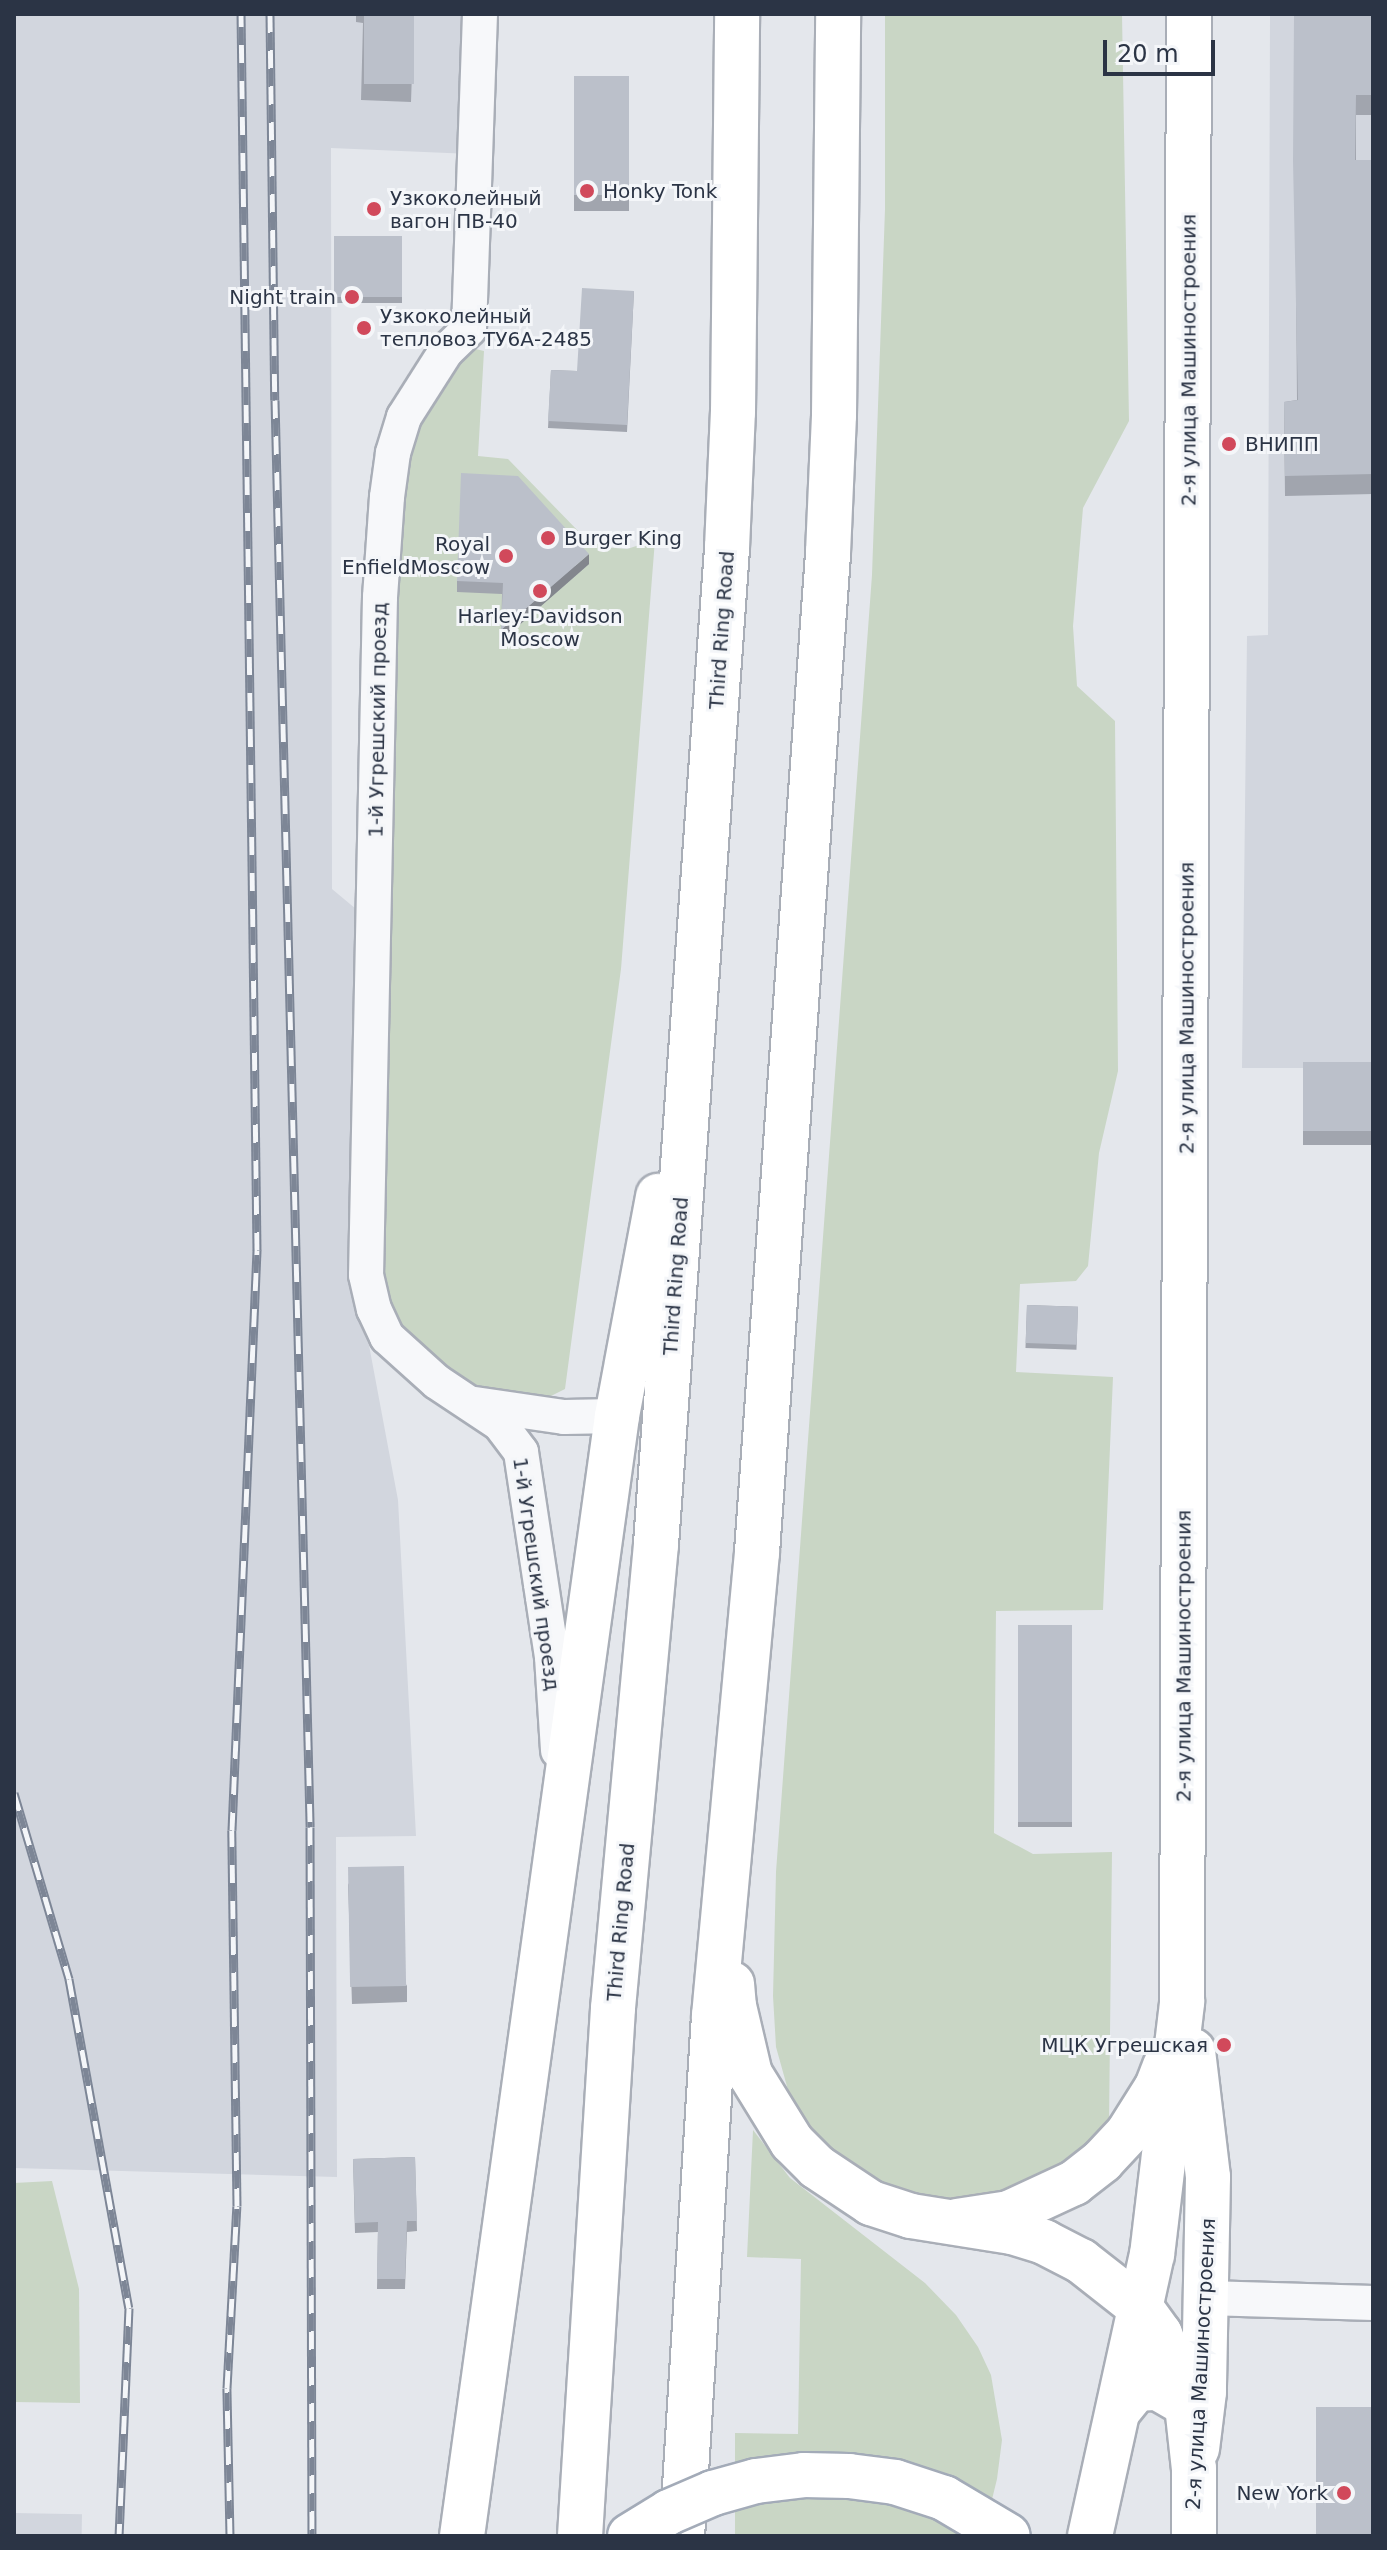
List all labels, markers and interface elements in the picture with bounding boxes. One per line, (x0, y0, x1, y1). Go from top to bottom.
scale bar (1107, 24, 1219, 74)
text: 20 m (1117, 40, 1179, 68)
place label: Honky Tonk (603, 179, 717, 203)
marker: Honky Tonk (578, 182, 596, 200)
place label: Узкоколейный вагон ПВ-40 (390, 186, 541, 233)
marker: Узкоколейный вагон ПВ-40 (365, 200, 383, 218)
street label: 2-я улица Машиностроения (1177, 214, 1201, 506)
place label: Night train (229, 285, 336, 309)
marker: Night train (343, 288, 361, 306)
place label: Узкоколейный тепловоз ТУ6А-2485 (380, 304, 592, 351)
marker: Узкоколейный тепловоз ТУ6А-2485 (355, 319, 373, 337)
place label: ВНИПП (1245, 432, 1319, 456)
marker: ВНИПП (1220, 435, 1238, 453)
place label: Burger King (564, 526, 682, 550)
marker: Burger King (539, 529, 557, 547)
place label: Royal EnfieldMoscow (342, 532, 490, 579)
marker: Royal EnfieldMoscow (497, 547, 515, 565)
street label: Third Ring Road (704, 550, 740, 710)
marker: Harley-Davidson Moscow (531, 582, 549, 600)
street label: 1-й Угрешский проезд (364, 602, 392, 838)
place label: Harley-Davidson Moscow (457, 604, 623, 651)
street label: 2-я улица Машиностроения (1175, 862, 1199, 1154)
street label: Third Ring Road (658, 1196, 694, 1356)
street label: 1-й Угрешский проезд (508, 1456, 564, 1692)
street label: 2-я улица Машиностроения (1172, 1510, 1196, 1802)
street label: Third Ring Road (602, 1842, 640, 2002)
place label: МЦК Угрешская (1041, 2033, 1208, 2057)
marker: МЦК Угрешская (1215, 2036, 1233, 2054)
street label: 2-я улица Машиностроения (1181, 2217, 1221, 2511)
place label: New York (1236, 2481, 1328, 2505)
marker: New York (1335, 2484, 1353, 2502)

